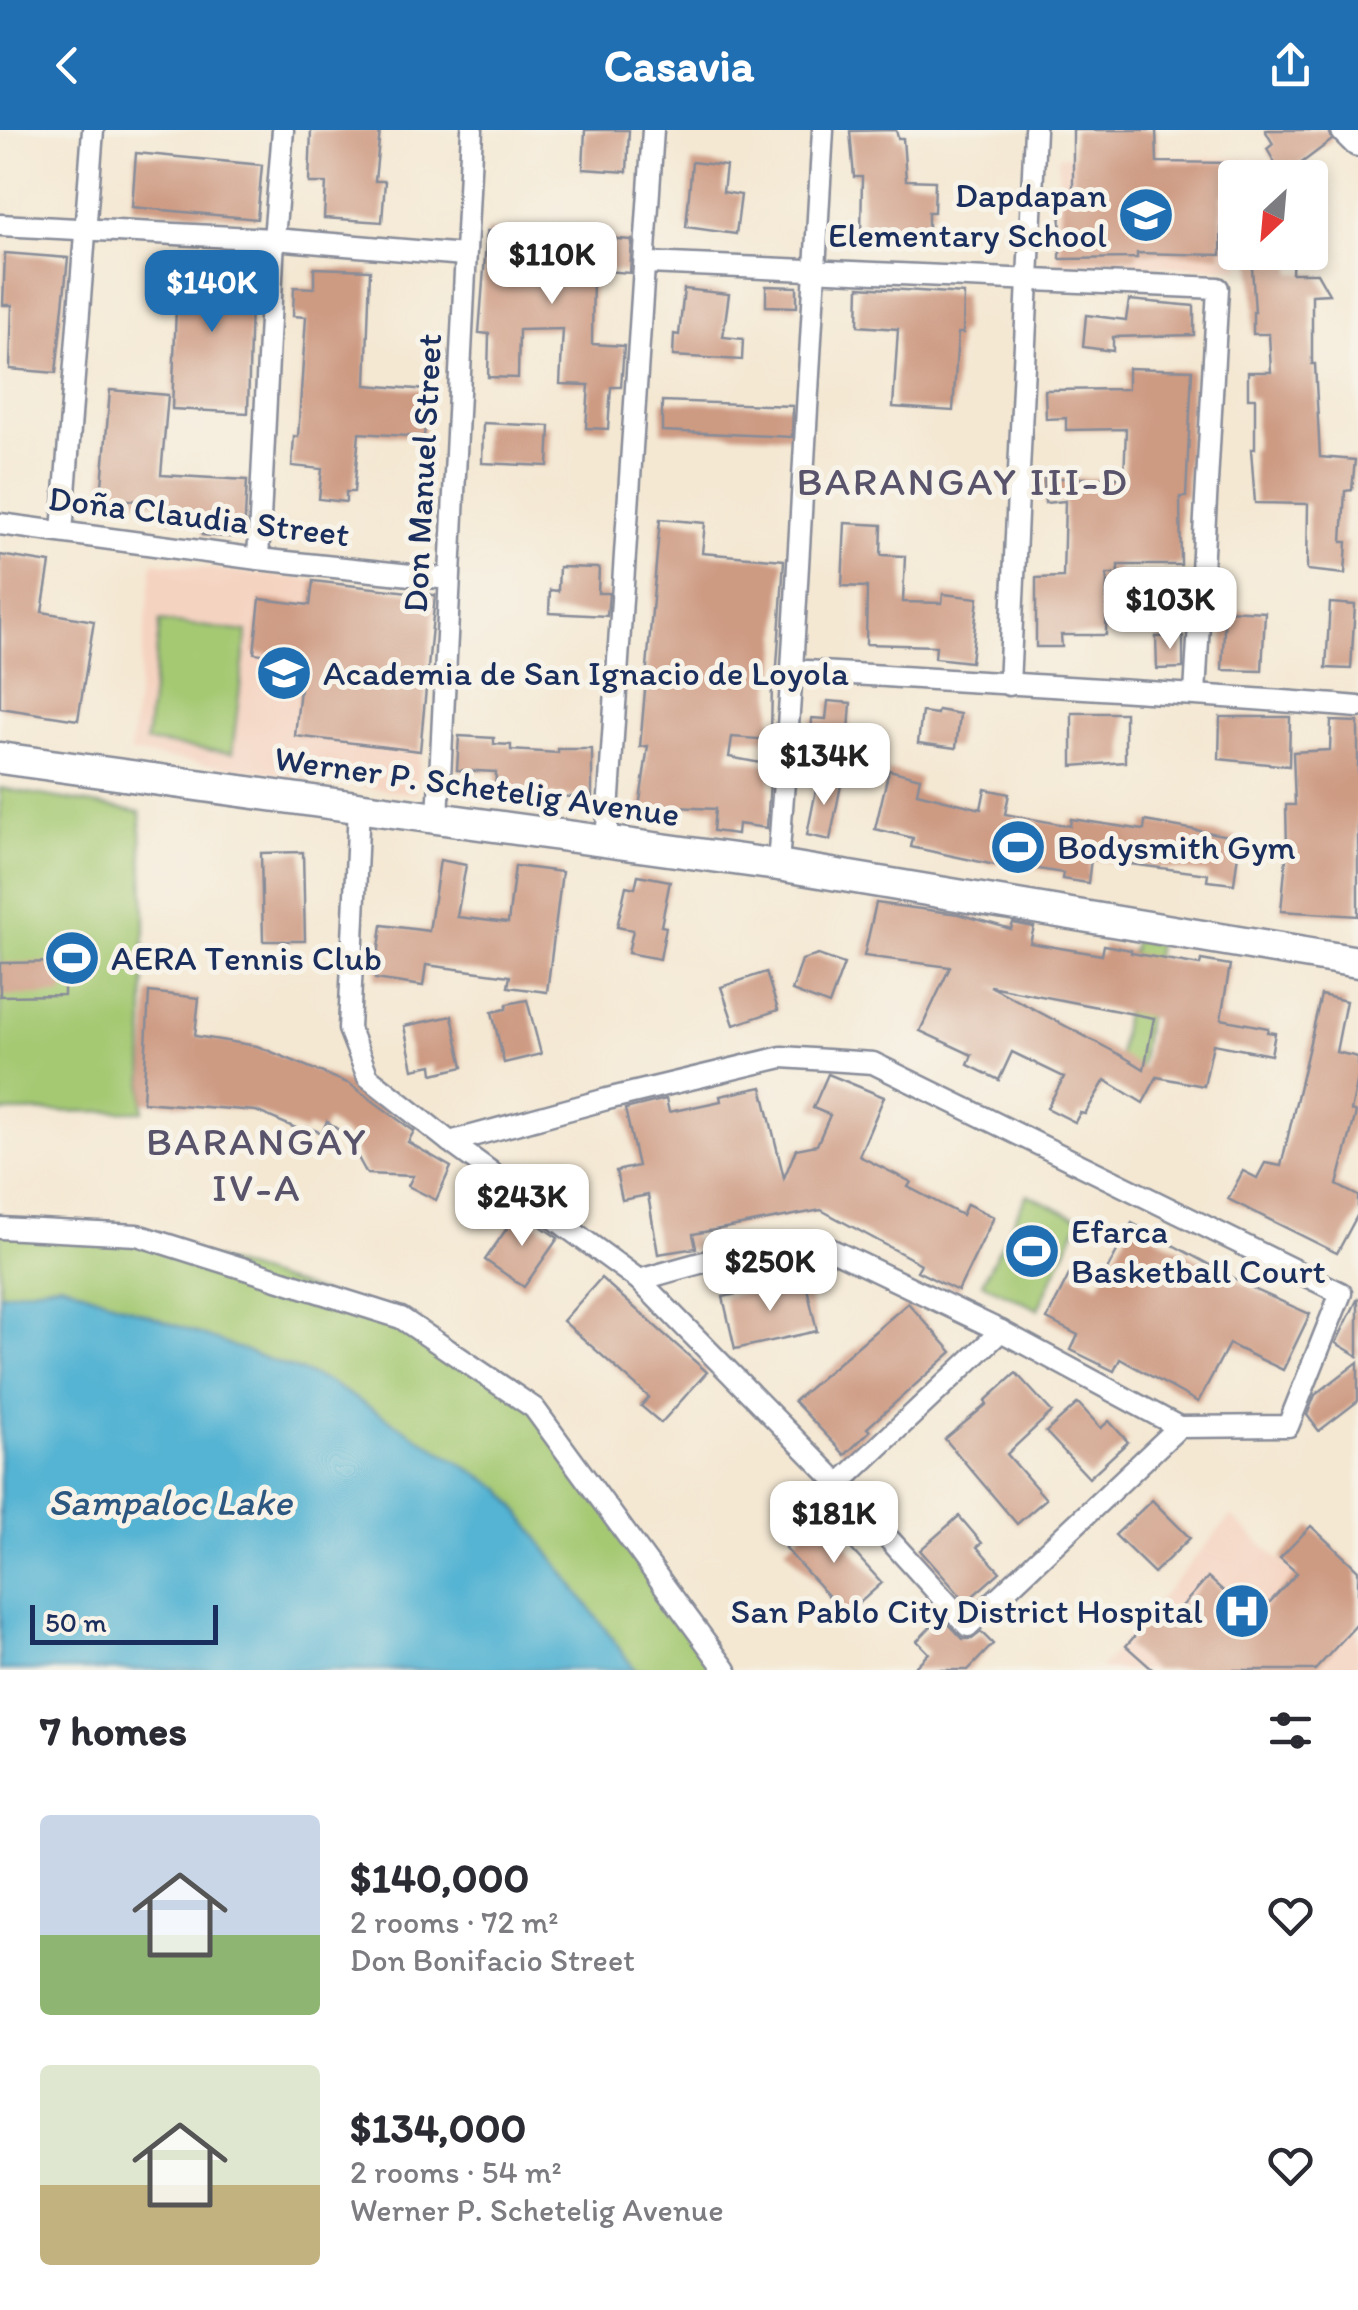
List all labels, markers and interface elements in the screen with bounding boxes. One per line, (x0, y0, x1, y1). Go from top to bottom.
icon: back (40, 38, 95, 93)
text: Casavia (604, 38, 754, 92)
icon: share (1263, 38, 1318, 93)
north arrow (1218, 160, 1328, 270)
map controls (1218, 160, 1328, 270)
place label: Dapdapan Elementary School (828, 174, 1107, 256)
school or university icon: Dapdapan Elementary School (1116, 185, 1176, 245)
pin: $110K (482, 222, 622, 307)
text: $110K (509, 235, 595, 273)
pin: $140K (142, 250, 282, 335)
text: $140K (167, 263, 257, 301)
street label: Don Manuel Street (394, 332, 450, 614)
district label: BARANGAY III-D (796, 457, 1130, 505)
street label: Doña Claudia Street (46, 477, 352, 555)
pin: $103K (1100, 567, 1240, 652)
text: $103K (1126, 580, 1214, 618)
school or university icon: Academia de San Ignacio de Loyola (254, 643, 314, 703)
place label: Academia de San Ignacio de Loyola (323, 652, 849, 694)
pin: $134K (754, 723, 894, 808)
text: $134K (780, 736, 868, 774)
street label: Werner P. Schetelig Avenue (272, 737, 682, 835)
sports icon: Bodysmith Gym (988, 817, 1048, 877)
place label: Bodysmith Gym (1057, 826, 1296, 868)
sports icon: AERA Tennis Club (42, 928, 102, 988)
place label: AERA Tennis Club (111, 937, 382, 979)
district label: BARANGAY IV-A (146, 1117, 368, 1211)
pin: $243K (452, 1164, 592, 1249)
text: $243K (477, 1177, 567, 1215)
place label: Efarca Basketball Court (1071, 1210, 1326, 1292)
sports icon: Efarca Basketball Court (1002, 1221, 1062, 1281)
pin: $250K (700, 1229, 840, 1314)
text: $250K (725, 1242, 815, 1280)
water label: Sampaloc Lake (48, 1479, 294, 1525)
pin: $181K (764, 1481, 904, 1566)
text: $181K (792, 1494, 876, 1532)
hospital icon: San Pablo City District Hospital (1212, 1581, 1272, 1641)
place label: San Pablo City District Hospital (731, 1590, 1203, 1632)
scale bar (30, 1600, 218, 1644)
text: 50 m (45, 1605, 107, 1639)
icon: filters (1263, 1703, 1318, 1758)
text: 7 homes (40, 1705, 187, 1756)
text: $140,000 (350, 1852, 529, 1903)
icon: home (120, 1855, 240, 1975)
icon: heart (1263, 1888, 1318, 1943)
text: 2 rooms · 72 m² (350, 1903, 558, 1941)
text: Don Bonifacio Street (350, 1941, 635, 1979)
text: $134,000 (350, 2102, 526, 2153)
icon: home (120, 2105, 240, 2225)
icon: heart (1263, 2138, 1318, 2193)
text: 2 rooms · 54 m² (350, 2153, 562, 2191)
text: Werner P. Schetelig Avenue (350, 2191, 724, 2229)

